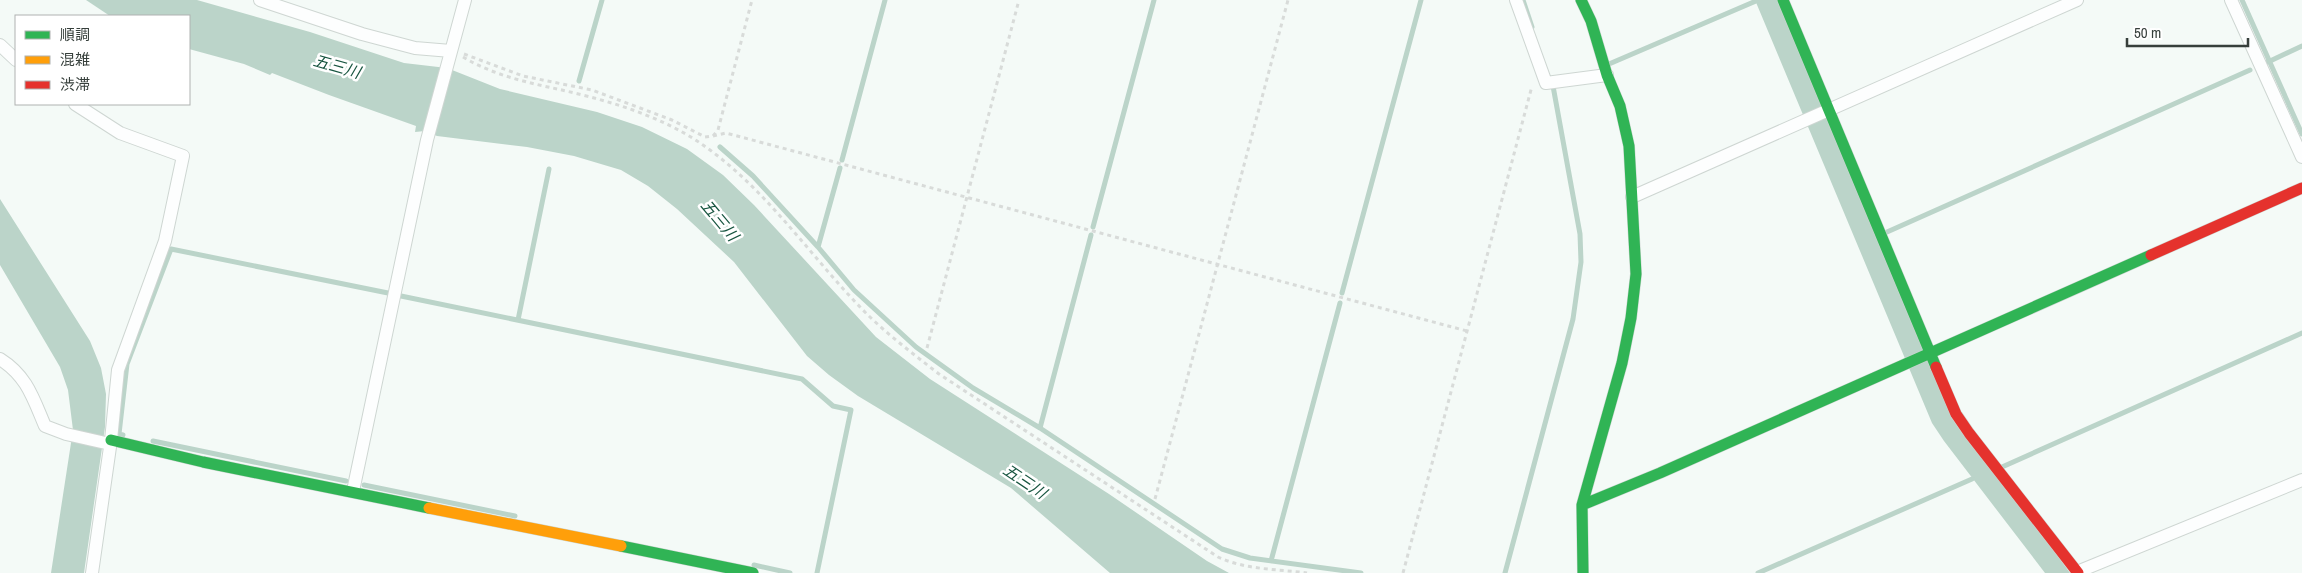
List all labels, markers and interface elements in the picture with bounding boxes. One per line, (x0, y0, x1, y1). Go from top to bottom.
legend (15, 15, 190, 105)
scale bar (2127, 15, 2248, 47)
text: 50 m (2134, 22, 2161, 43)
text: 順調 (60, 24, 90, 45)
text: 混雑 (60, 49, 90, 70)
water label: 五三川 (311, 49, 365, 84)
text: 渋滞 (60, 74, 90, 95)
water label: 五三川 (696, 195, 745, 247)
water label: 五三川 (999, 458, 1053, 505)

